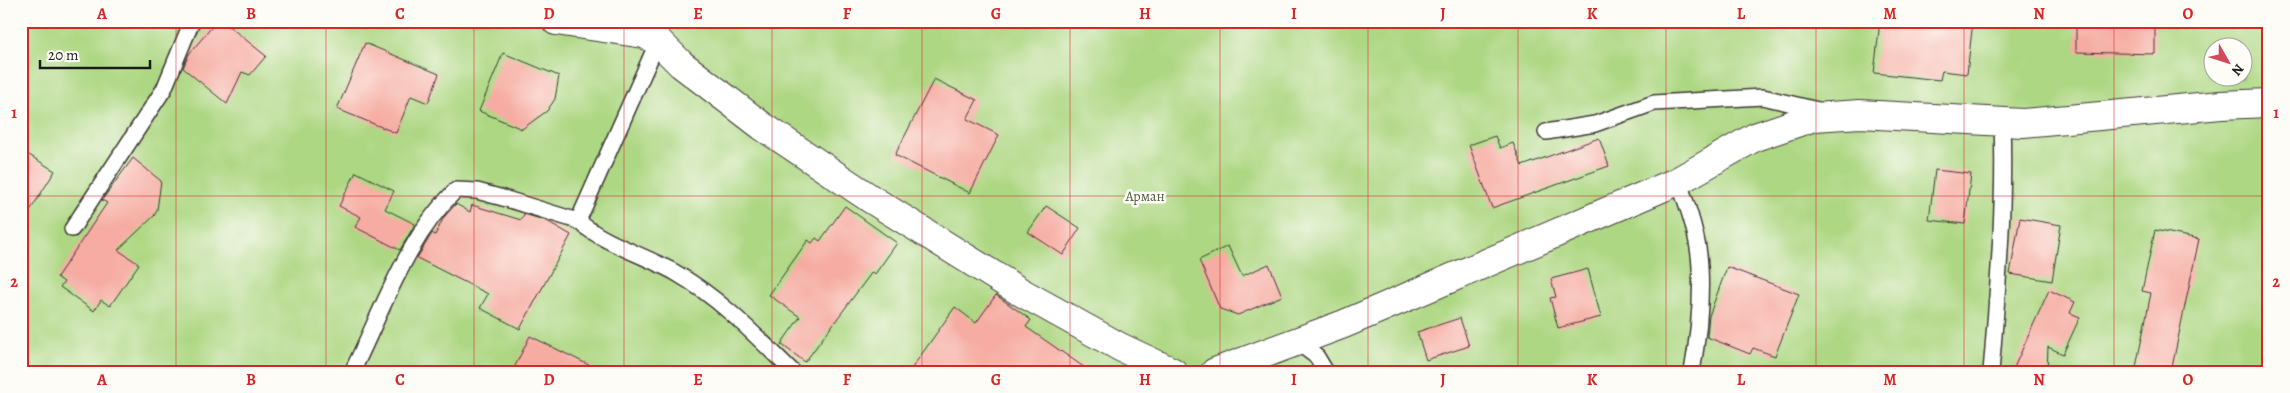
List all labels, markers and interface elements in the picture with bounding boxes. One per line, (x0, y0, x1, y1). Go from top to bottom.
text: A (96, 3, 108, 25)
text: B (246, 3, 256, 25)
text: C (395, 3, 405, 25)
text: D (543, 3, 555, 25)
text: E (693, 3, 703, 25)
text: F (843, 3, 852, 25)
text: G (991, 3, 1001, 25)
text: H (1139, 3, 1151, 25)
text: I (1291, 3, 1297, 25)
text: J (1440, 3, 1446, 25)
text: K (1587, 3, 1598, 25)
text: L (1737, 3, 1746, 25)
text: M (1883, 3, 1897, 25)
text: N (2033, 3, 2045, 25)
text: O (2183, 3, 2194, 25)
scale bar (40, 38, 150, 70)
north arrow (2202, 38, 2252, 88)
text: 20 m (48, 45, 79, 65)
text: N (2227, 60, 2248, 80)
text: 1 (11, 102, 17, 124)
text: 1 (2273, 102, 2279, 124)
park label: Арман (1124, 187, 1165, 206)
text: 2 (10, 271, 18, 293)
text: 2 (2272, 271, 2280, 293)
text: A (96, 369, 108, 391)
text: B (246, 369, 256, 391)
text: C (395, 369, 405, 391)
text: D (543, 369, 555, 391)
text: E (693, 369, 703, 391)
text: F (843, 369, 852, 391)
text: G (991, 369, 1001, 391)
text: H (1139, 369, 1151, 391)
text: I (1291, 369, 1297, 391)
text: J (1440, 369, 1446, 391)
text: K (1587, 369, 1598, 391)
text: L (1737, 369, 1746, 391)
text: M (1883, 369, 1897, 391)
text: N (2033, 369, 2045, 391)
text: O (2183, 369, 2194, 391)

